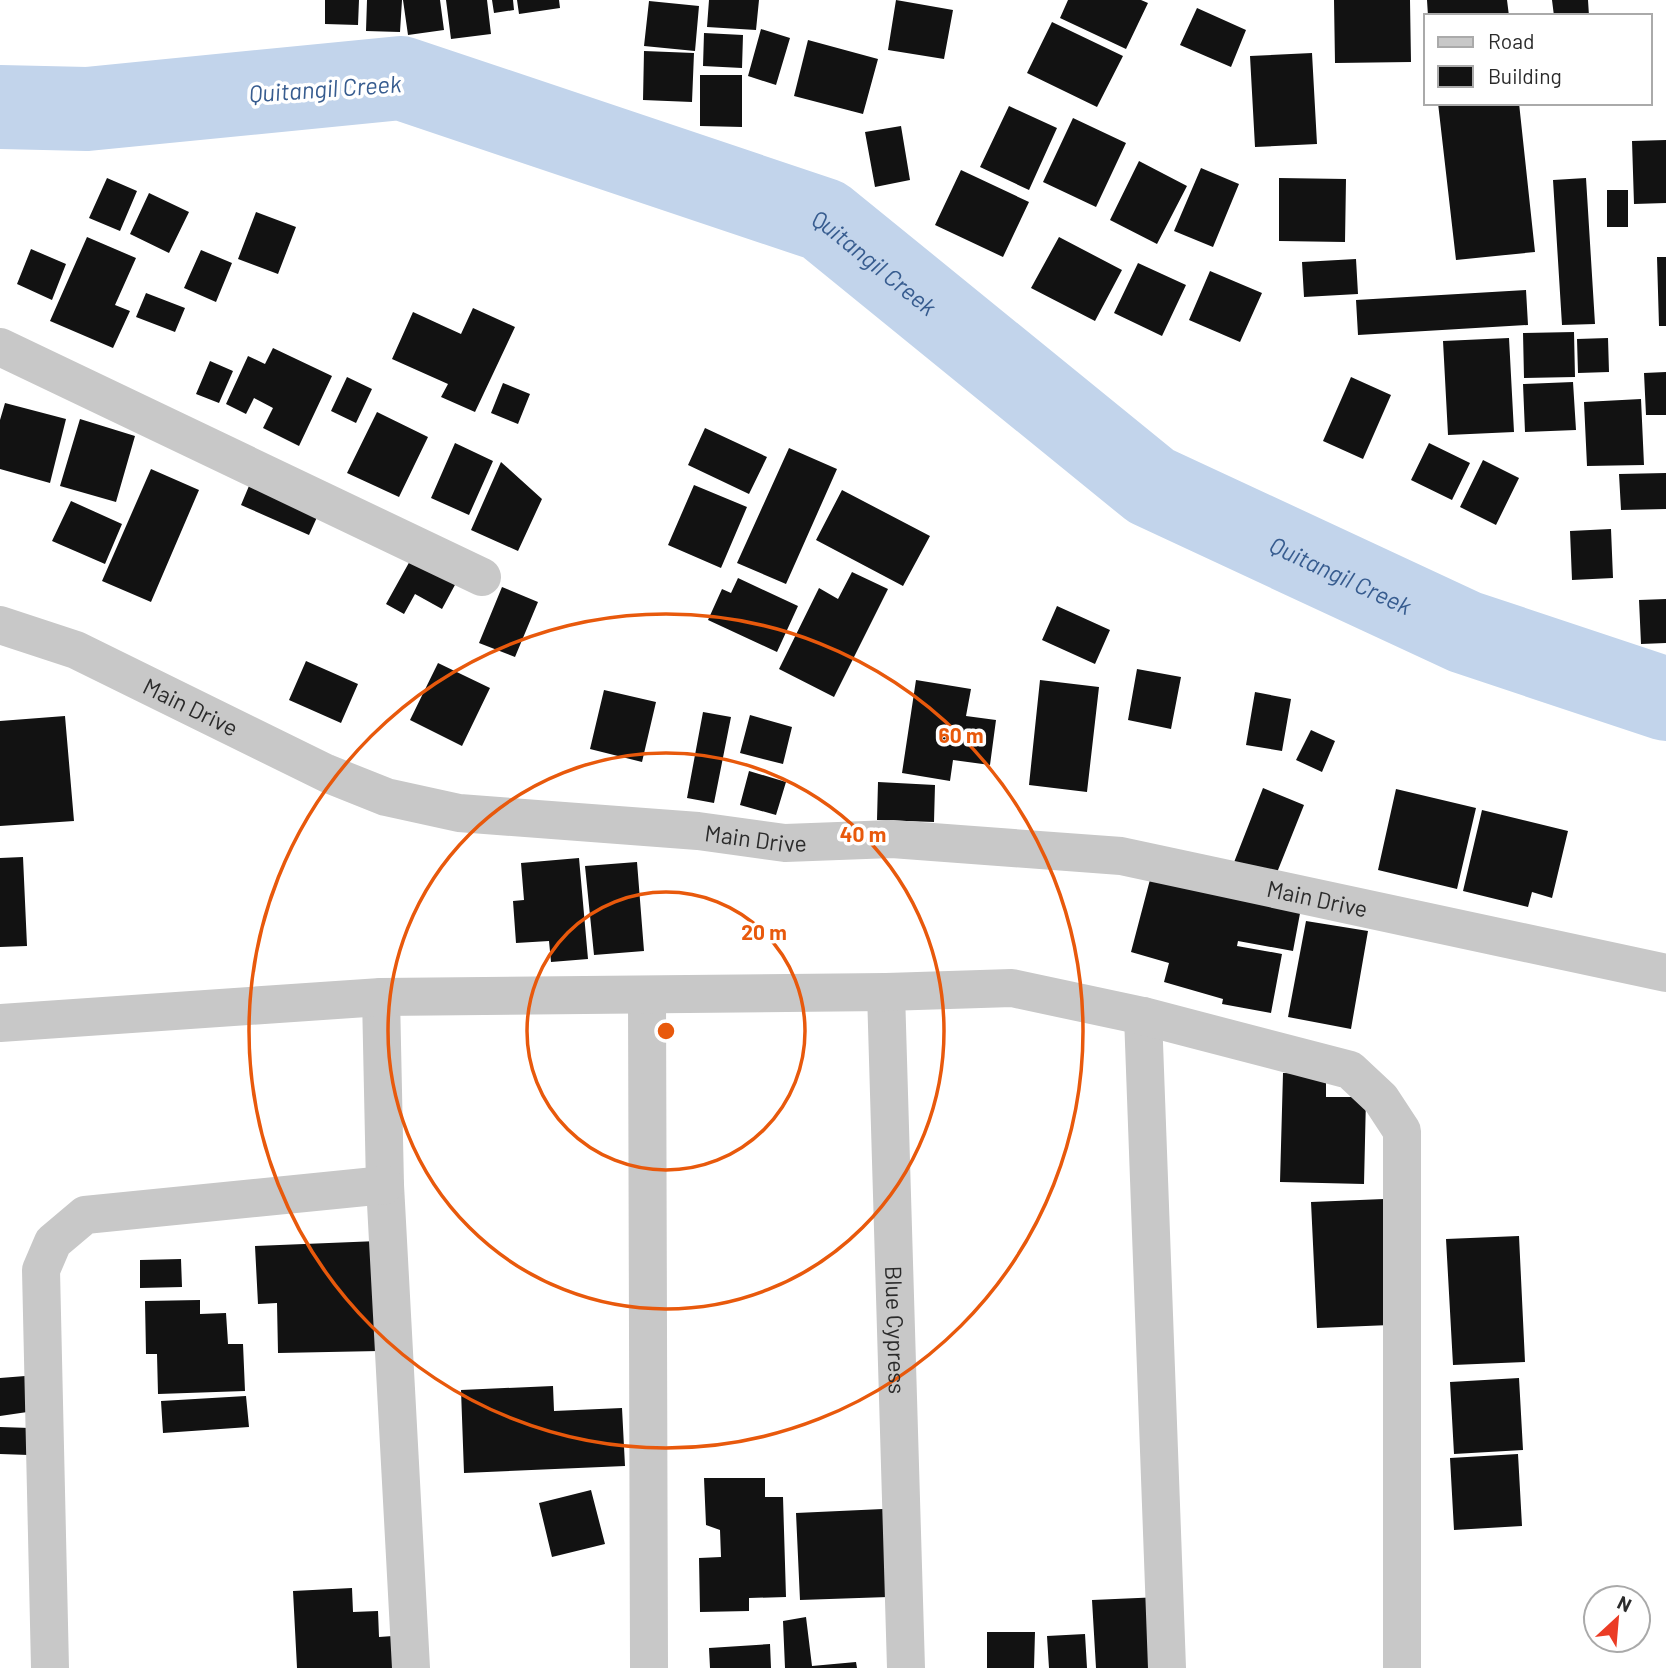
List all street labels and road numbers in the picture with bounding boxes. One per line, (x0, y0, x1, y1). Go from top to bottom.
street label: Main Drive (139, 671, 243, 742)
street label: Main Drive (703, 818, 807, 857)
street label: Main Drive (1264, 874, 1370, 923)
street label: Blue Cypress (880, 1265, 912, 1394)

